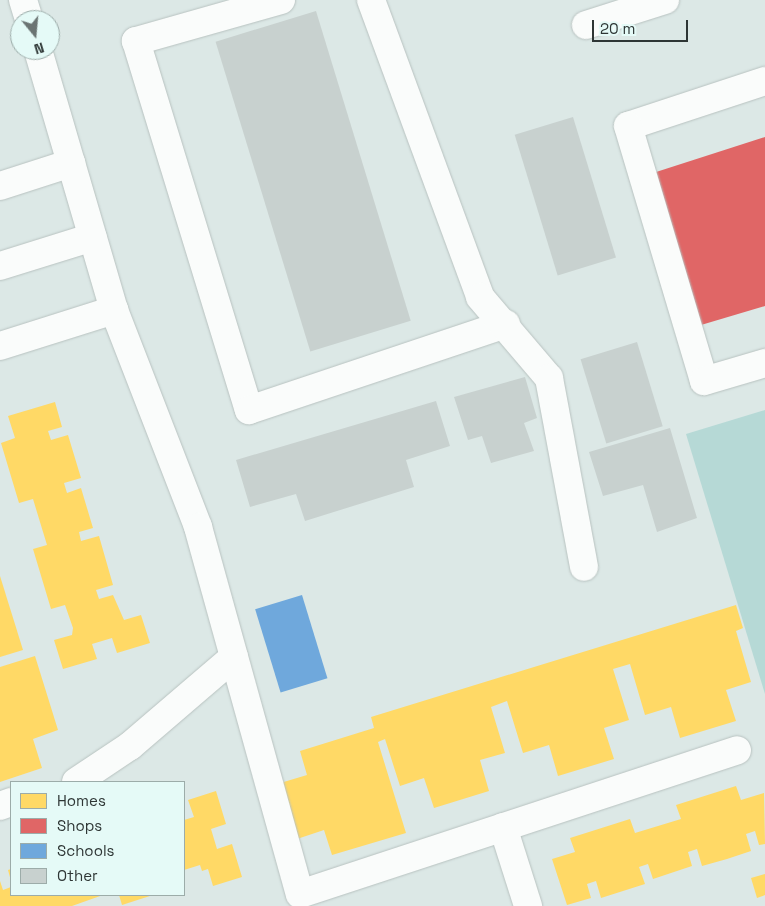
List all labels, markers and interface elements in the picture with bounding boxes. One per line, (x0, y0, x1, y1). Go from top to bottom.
north arrow (10, 10, 60, 60)
scale bar (595, 10, 691, 42)
text: 20 m (600, 19, 635, 38)
text: N (32, 38, 46, 58)
legend (10, 781, 185, 896)
text: Homes (57, 791, 106, 810)
text: Shops (57, 816, 102, 835)
text: Schools (57, 841, 114, 860)
text: Other (57, 866, 98, 885)

